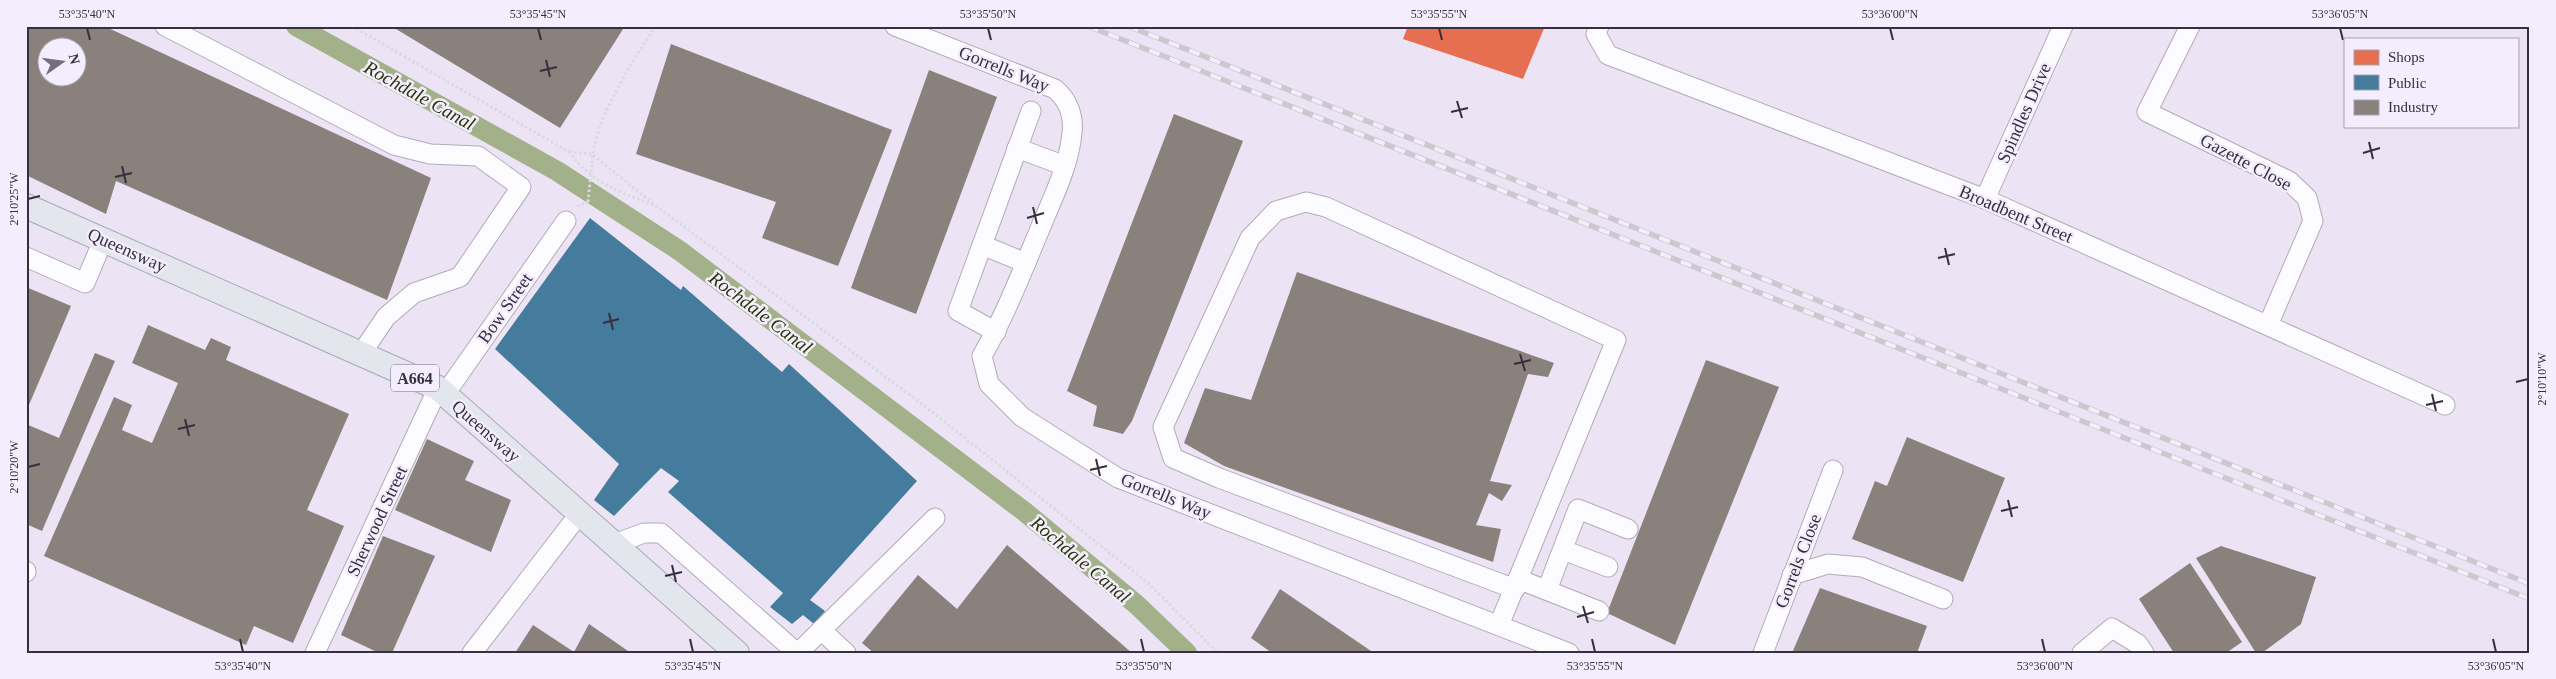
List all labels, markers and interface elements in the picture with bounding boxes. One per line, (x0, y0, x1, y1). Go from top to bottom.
text: 53°35'40"N (59, 7, 116, 21)
text: 53°35'45"N (510, 7, 567, 21)
text: 53°35'50"N (960, 7, 1017, 21)
text: 53°35'55"N (1411, 7, 1468, 21)
text: 53°36'00"N (1862, 7, 1919, 21)
text: 53°36'05"N (2312, 7, 2369, 21)
north arrow (38, 38, 88, 88)
legend (2344, 38, 2518, 128)
street label: Gorrells Way (956, 42, 1052, 96)
text: Shops (2388, 49, 2425, 65)
text: N (66, 52, 83, 66)
water label: Rochdale Canal (360, 56, 479, 134)
street label: Spindles Drive (1993, 60, 2055, 166)
text: Public (2388, 75, 2427, 91)
text: Industry (2388, 99, 2438, 115)
street label: Gazette Close (2197, 130, 2295, 194)
text: 2°10'25"W (7, 172, 21, 226)
street label: Broadbent Street (1956, 181, 2076, 247)
street label: Queensway (85, 224, 169, 276)
water label: Rochdale Canal (704, 266, 816, 358)
street label: Bow Street (474, 269, 536, 347)
text: 2°10'10"W (2535, 352, 2549, 406)
road number: A664 (391, 364, 439, 392)
street label: Queensway (448, 396, 524, 466)
text: 2°10'20"W (7, 440, 21, 494)
street label: Sherwood Street (343, 463, 411, 579)
street label: Gorrells Way (1118, 469, 1214, 523)
water label: Rochdale Canal (1026, 511, 1135, 607)
street label: Gorrels Close (1771, 511, 1825, 611)
text: 53°35'40"N (215, 659, 272, 673)
text: 53°35'45"N (665, 659, 722, 673)
text: 53°35'50"N (1116, 659, 1173, 673)
text: 53°35'55"N (1567, 659, 1624, 673)
text: 53°36'00"N (2017, 659, 2074, 673)
text: 53°36'05"N (2468, 659, 2525, 673)

